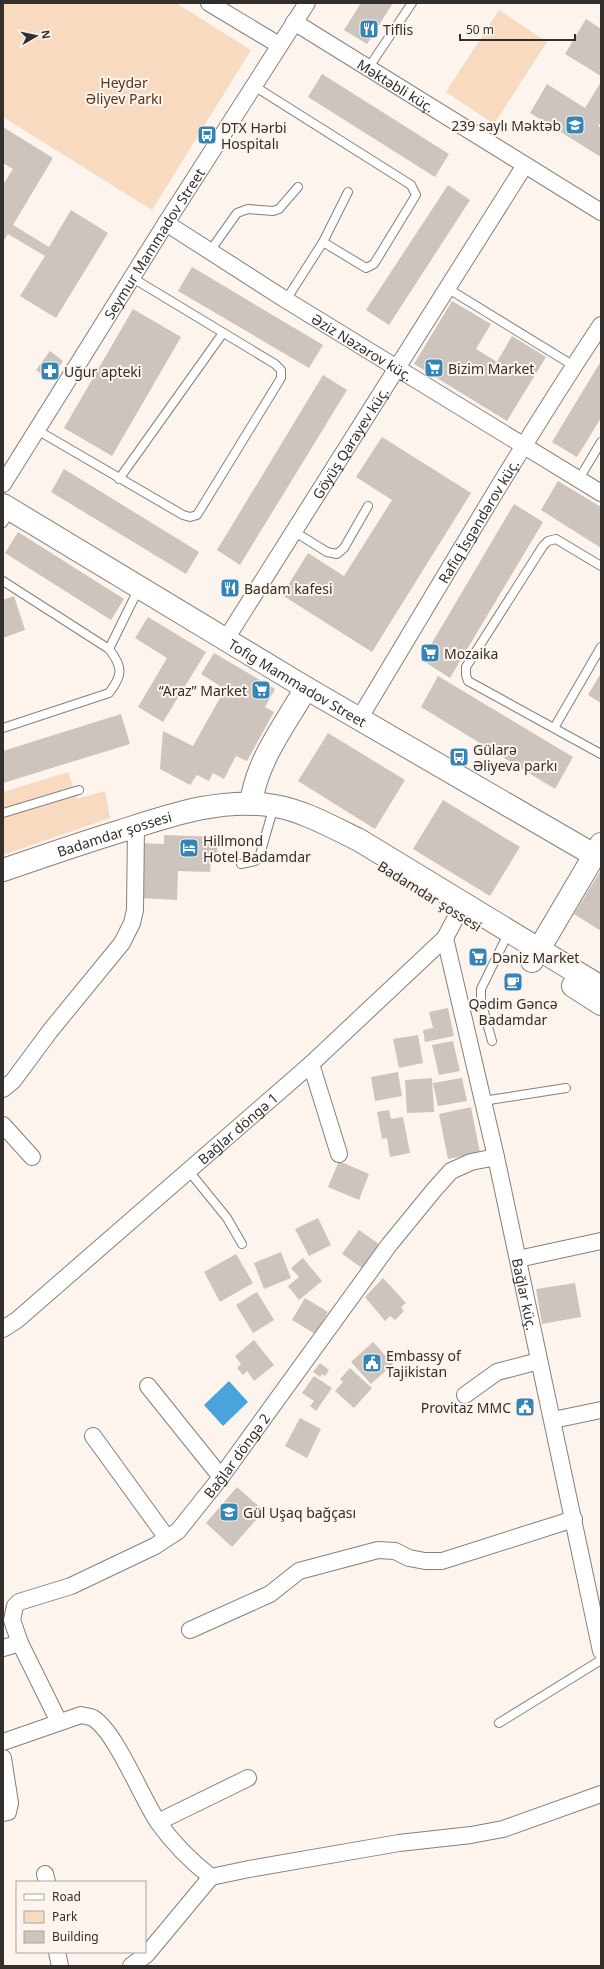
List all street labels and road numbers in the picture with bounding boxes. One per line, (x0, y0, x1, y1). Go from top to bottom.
street label: Məktəbli küç. (354, 54, 438, 116)
street label: Seymur Mammadov Street (99, 164, 208, 322)
street label: Əziz Nəzərov küç. (308, 309, 416, 385)
street label: Göyüş Qarayev küç. (307, 383, 392, 502)
street label: Rafiq İsgəndərov küç. (433, 455, 523, 586)
street label: Tofig Mammadov Street (225, 634, 370, 731)
street label: Badamdar şossesi (54, 806, 174, 861)
street label: Badamdar şossesi (374, 856, 486, 936)
street label: Bağlar döngə 1 (193, 1088, 282, 1168)
street label: Bağlar küç. (508, 1256, 542, 1332)
street label: Bağlar döngə 2 (199, 1409, 274, 1501)

